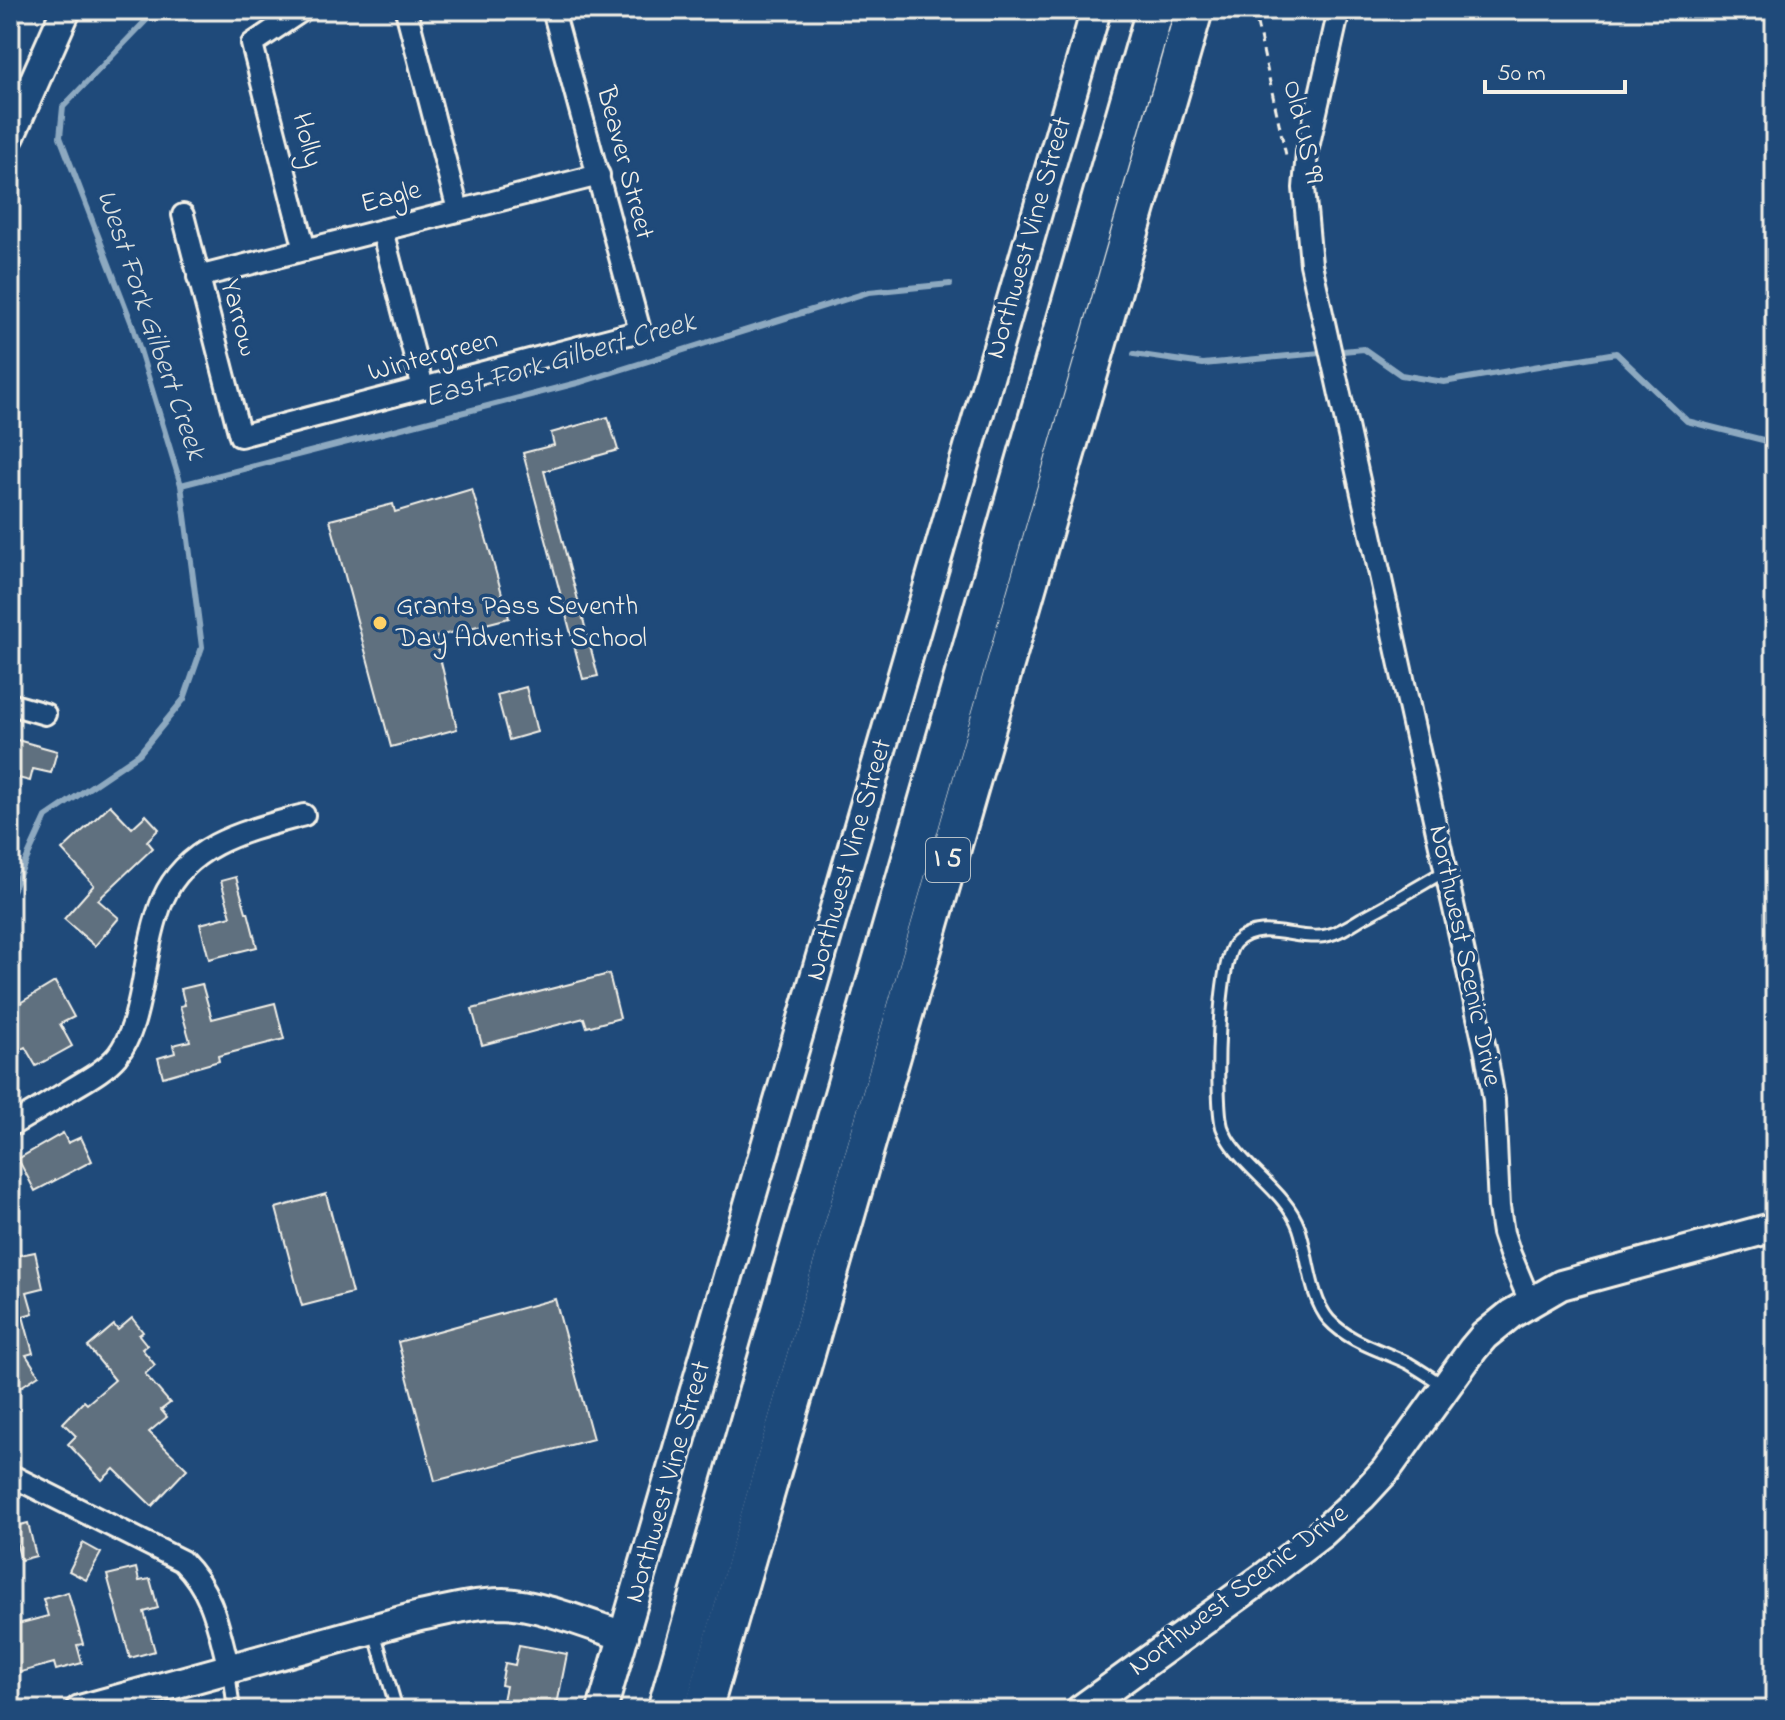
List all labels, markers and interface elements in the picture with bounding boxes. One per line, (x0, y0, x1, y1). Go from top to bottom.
scale bar (1485, 44, 1625, 94)
text: 50 m (1497, 57, 1546, 92)
street label: Old US 99 (1270, 76, 1334, 188)
street label: Beaver Street (584, 81, 664, 244)
street label: Holly (279, 108, 333, 172)
street label: Northwest Vine Street (976, 112, 1084, 364)
street label: Eagle (356, 170, 426, 226)
water label: West Fork Gilbert Creek (83, 184, 217, 468)
street label: Yarrow (208, 275, 268, 361)
water label: East Fork Gilbert Creek (419, 301, 703, 421)
street label: Wintergreen (364, 320, 502, 394)
place label: Grants Pass Seventh Day Adventist School (395, 587, 647, 660)
marker: Grants Pass Seventh Day Adventist School (371, 614, 389, 632)
street label: Northwest Vine Street (796, 734, 904, 986)
street label: Northwest Scenic Drive (1416, 822, 1512, 1091)
road number: I 5 (926, 838, 970, 882)
street label: Northwest Vine Street (615, 1356, 723, 1608)
street label: Northwest Scenic Drive (1120, 1494, 1358, 1687)

